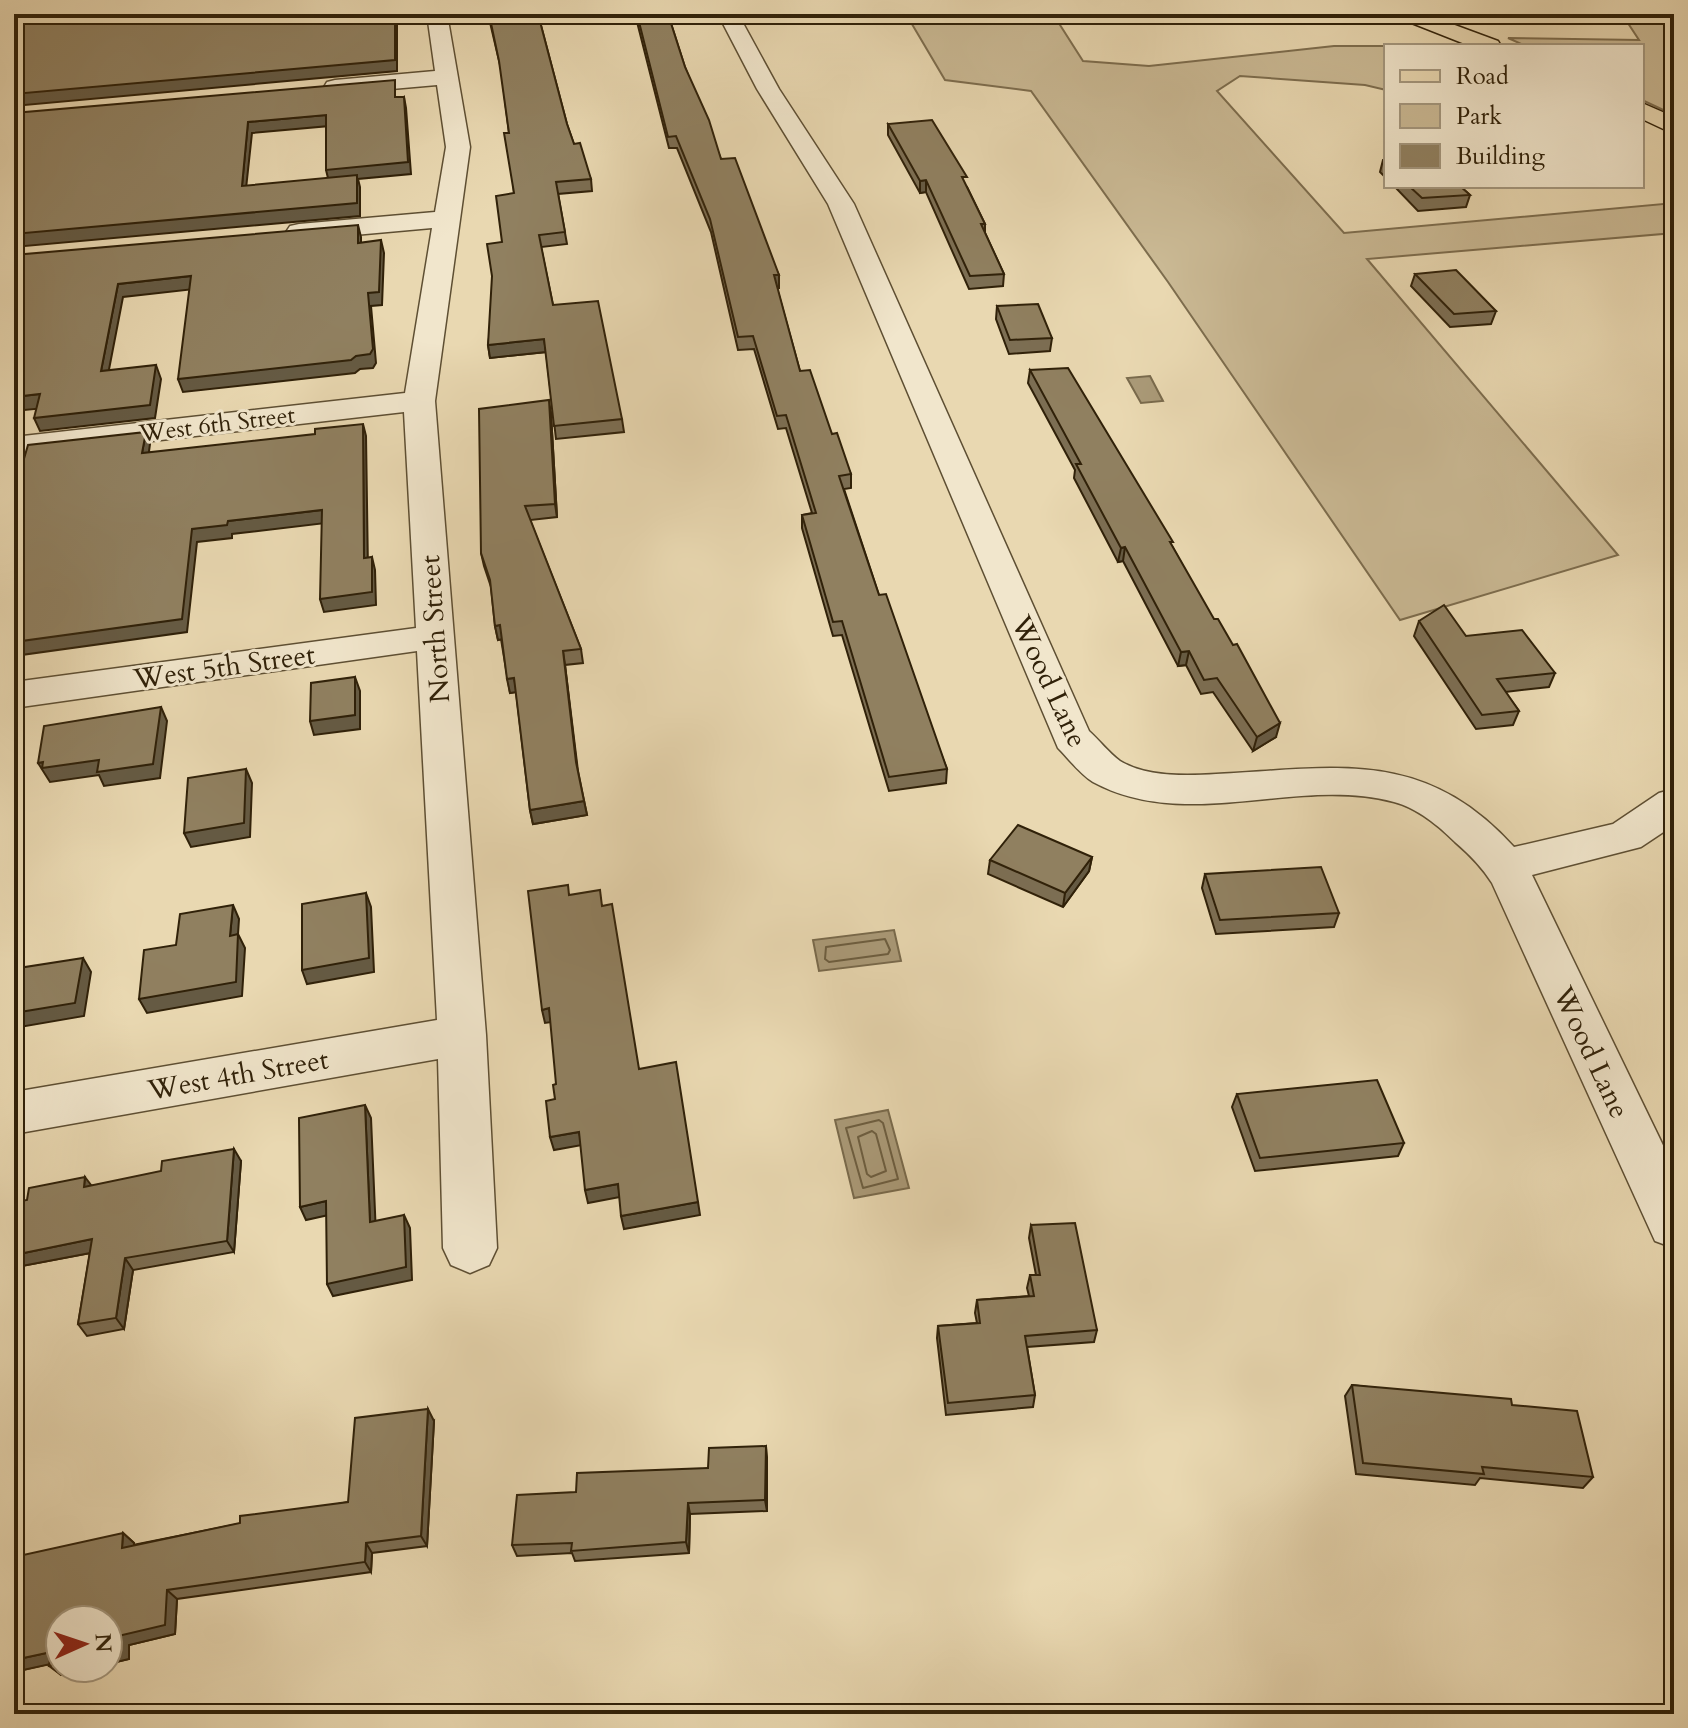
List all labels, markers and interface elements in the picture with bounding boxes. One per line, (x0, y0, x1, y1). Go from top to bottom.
legend (1384, 44, 1644, 188)
text: Road (1456, 60, 1509, 93)
text: Park (1456, 100, 1502, 133)
text: Building (1456, 140, 1546, 173)
street label: West 6th Street (136, 399, 297, 451)
street label: North Street (411, 553, 459, 704)
street label: Wood Lane (1002, 608, 1096, 753)
street label: West 5th Street (130, 635, 317, 699)
street label: Wood Lane (1544, 979, 1638, 1124)
street label: West 4th Street (144, 1040, 332, 1110)
north arrow (44, 1604, 124, 1684)
text: N (87, 1633, 118, 1653)

